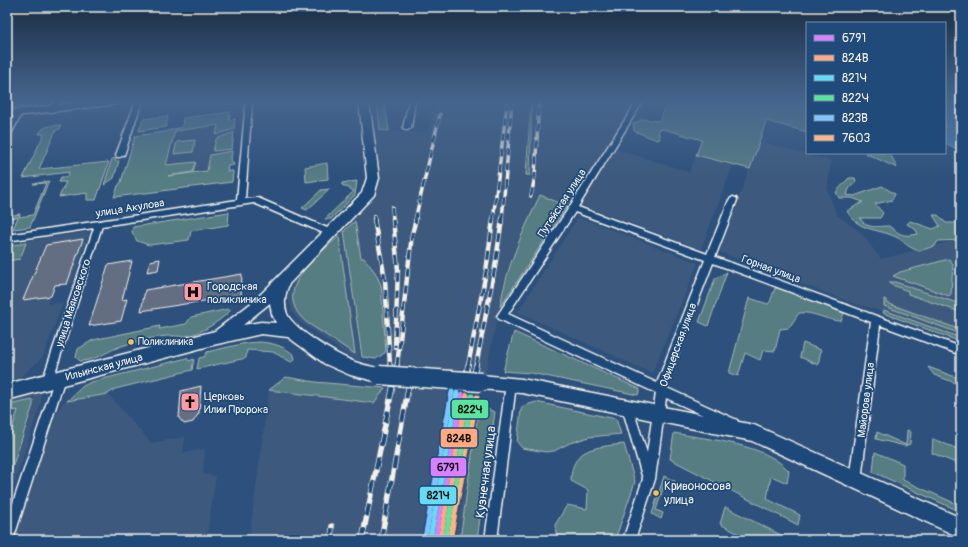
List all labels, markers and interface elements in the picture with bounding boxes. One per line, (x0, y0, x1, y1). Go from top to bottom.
legend (806, 22, 946, 154)
text: 6791 (842, 31, 866, 46)
text: 824В (842, 51, 869, 66)
text: 821Ч (842, 71, 867, 86)
text: 822Ч (842, 91, 869, 106)
text: 823В (842, 111, 868, 126)
text: 7603 (842, 131, 871, 146)
street label: Путейская улица (535, 166, 589, 240)
street label: улица Акулова (94, 196, 165, 220)
street label: Горная улица (740, 252, 802, 286)
street label: улица Маяковского (52, 257, 93, 350)
place label: Городская поликлиника (207, 280, 267, 306)
hospital icon: Городская поликлиника (182, 281, 204, 303)
street label: Офицерская улица (657, 301, 699, 389)
place label: Поликлиника (138, 336, 194, 348)
marker: Поликлиника (126, 337, 136, 347)
street label: Ильинская улица (64, 350, 144, 384)
street label: Майорова улица (855, 362, 877, 438)
place label: Церковь Илии Пророка (204, 390, 268, 416)
church icon: Церковь Илии Пророка (179, 391, 201, 413)
line badge: 822Ч (451, 399, 489, 419)
text: 822Ч (458, 403, 483, 416)
street label: Кузнечная улица (472, 425, 500, 519)
line badge: 824В (440, 428, 478, 448)
text: 824В (447, 432, 471, 445)
line badge: 6791 (430, 457, 467, 477)
text: 6791 (437, 461, 459, 474)
place label: Кривоносова улица (663, 479, 731, 508)
line badge: 821Ч (419, 486, 457, 505)
marker: Кривоносова улица (651, 488, 661, 498)
text: 821Ч (427, 489, 450, 502)

